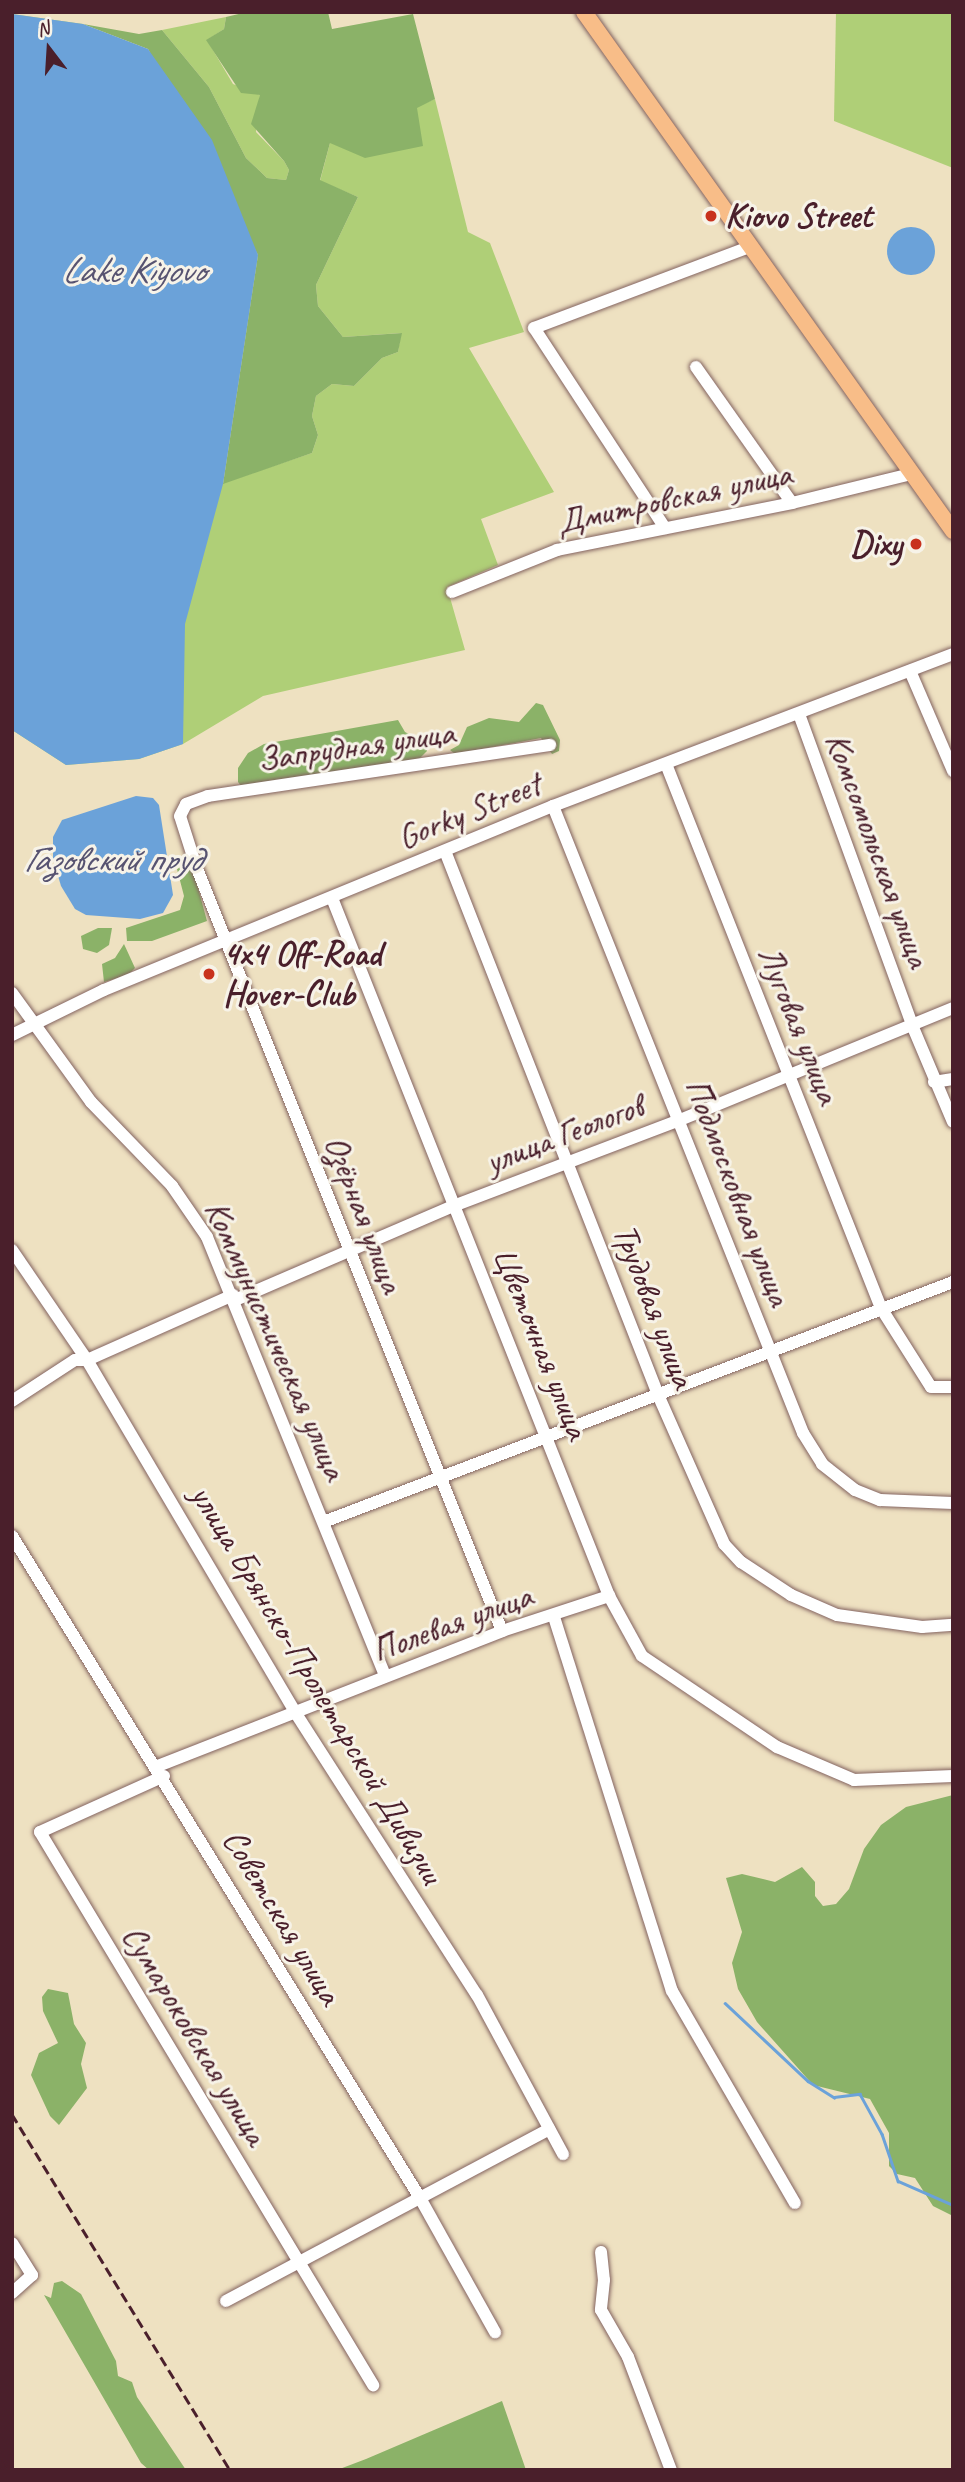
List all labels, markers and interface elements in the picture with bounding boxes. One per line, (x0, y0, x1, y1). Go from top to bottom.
north arrow (14, 14, 84, 84)
text: N (34, 16, 52, 42)
place label: Kiovo Street (725, 195, 873, 237)
marker: Kiovo Street (703, 208, 719, 224)
water label: Lake Kiyovo (61, 248, 205, 292)
street label: Дмитровская улица (552, 452, 796, 544)
place label: Dixy (850, 523, 902, 565)
marker: Dixy (908, 536, 924, 552)
street label: Запрудная улица (253, 711, 459, 781)
street label: Комсомольская улица (815, 725, 941, 975)
street label: Gorky Street (391, 763, 547, 859)
water label: Газовский пруд (24, 837, 200, 881)
place label: 4x4 Off-Road Hover-Club (223, 933, 381, 1015)
street label: Луговая улица (748, 939, 850, 1111)
marker: 4x4 Off-Road Hover-Club (201, 966, 217, 982)
street label: Подмосковная улица (675, 1071, 801, 1313)
street label: улица Геологов (478, 1084, 650, 1184)
street label: Озёрная улица (314, 1128, 414, 1300)
street label: Коммунистическая улица (195, 1193, 357, 1487)
street label: Трудовая улица (603, 1217, 705, 1395)
street label: Цветочная улица (483, 1239, 599, 1447)
street label: улица Брянско-Пролетарской Дивизии (181, 1477, 453, 1891)
street label: Полевая улица (365, 1574, 539, 1672)
street label: Советская улица (212, 1820, 352, 2014)
street label: Сумароковская улица (113, 1917, 277, 2153)

